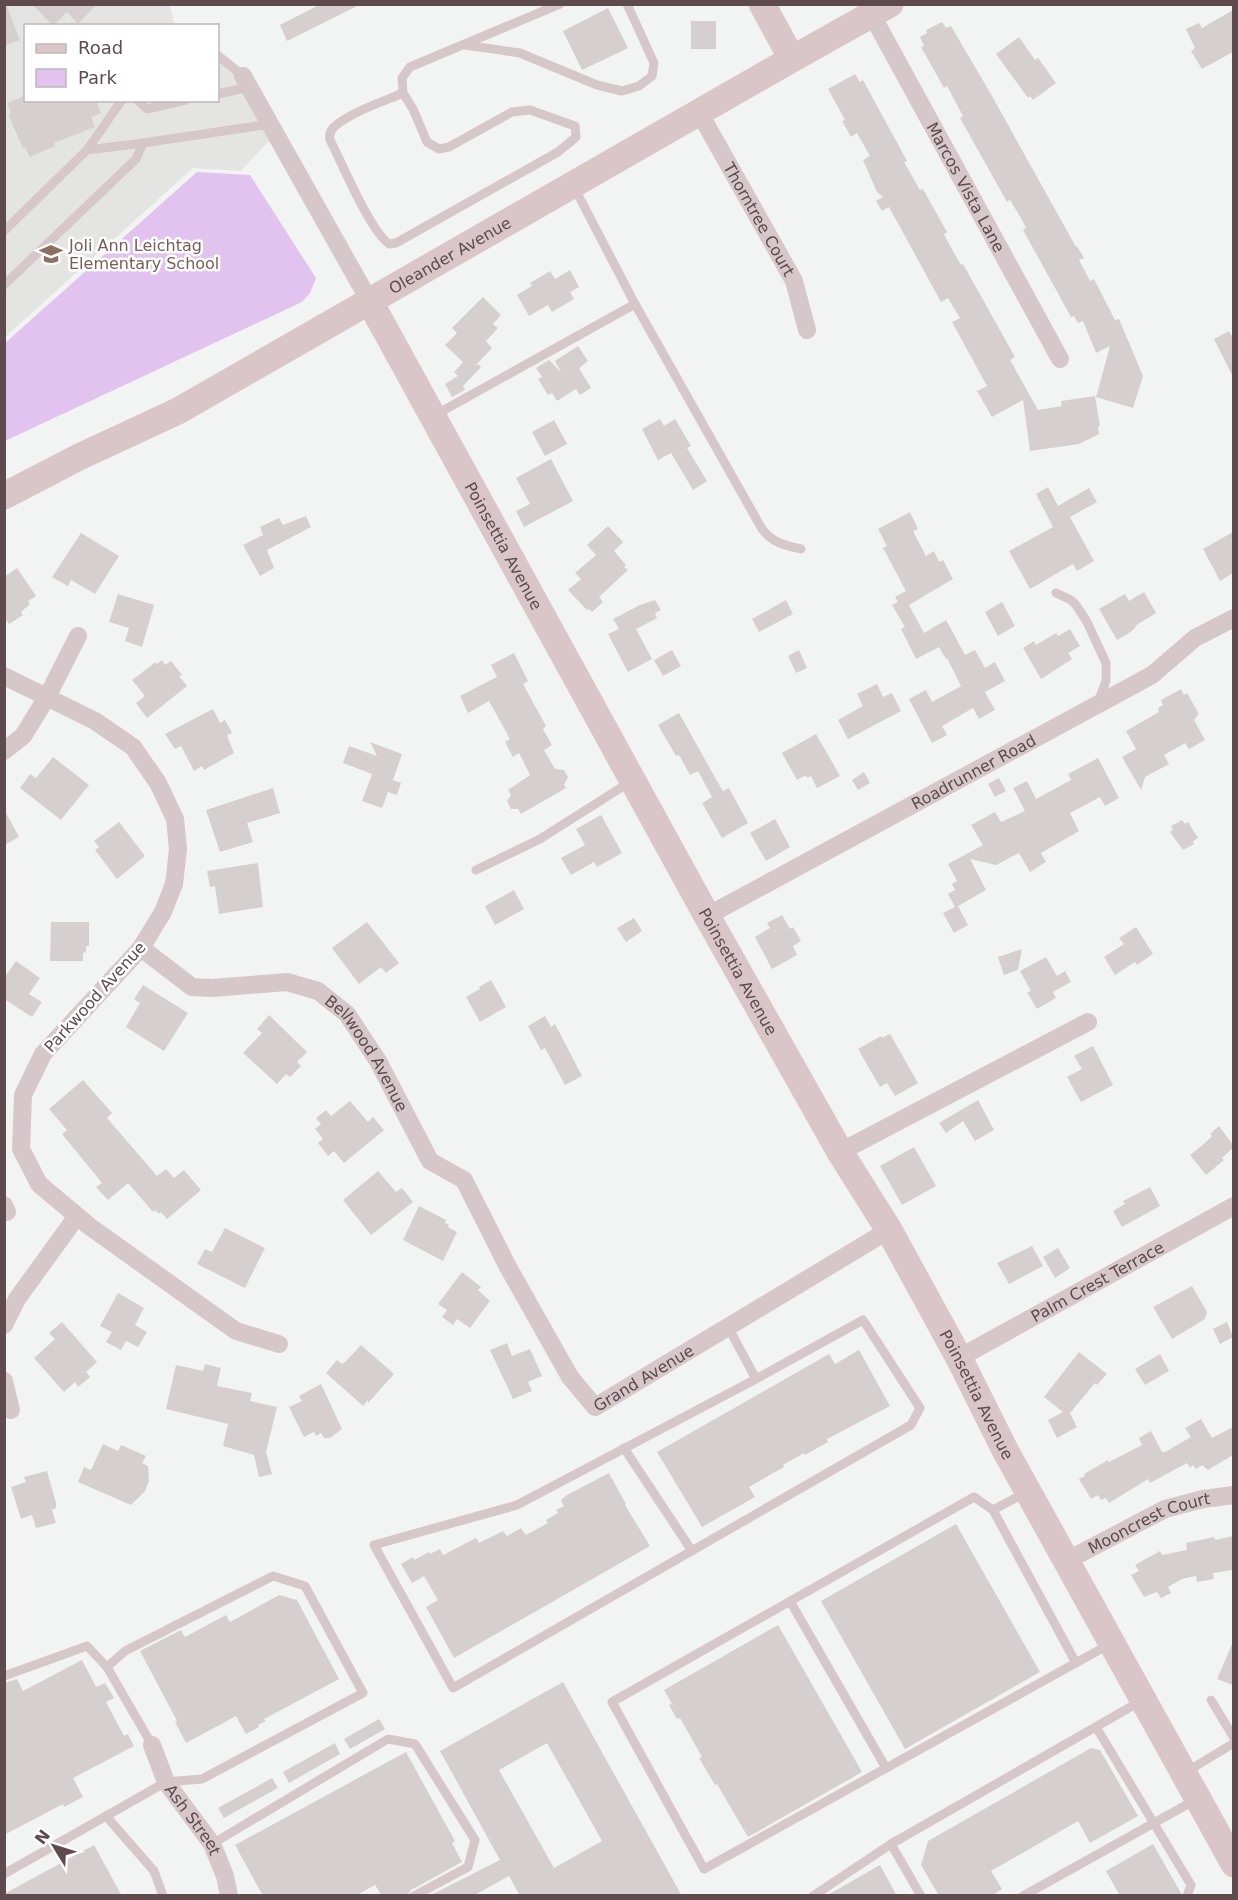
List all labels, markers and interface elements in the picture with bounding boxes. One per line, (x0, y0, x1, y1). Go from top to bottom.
legend (24, 24, 219, 102)
text: Road (78, 37, 123, 58)
text: Park (78, 67, 117, 88)
street label: Marcos Vista Lane (923, 119, 1009, 255)
street label: Thorntree Court (719, 158, 799, 279)
street label: Oleander Avenue (385, 213, 514, 298)
place label: Joli Ann Leichtag Elementary School (68, 236, 219, 273)
school or university icon: Joli Ann Leichtag Elementary School (38, 241, 64, 267)
street label: Poinsettia Avenue (461, 478, 546, 613)
street label: Roadrunner Road (908, 730, 1039, 813)
street label: Poinsettia Avenue (695, 904, 782, 1038)
street label: Parkwood Avenue (40, 938, 150, 1056)
street label: Bellwood Avenue (321, 991, 412, 1115)
street label: Palm Crest Terrace (1027, 1237, 1167, 1326)
street label: Poinsettia Avenue (936, 1326, 1018, 1463)
street label: Grand Avenue (590, 1340, 697, 1415)
street label: Mooncrest Court (1085, 1489, 1211, 1557)
street label: Ash Street (161, 1780, 225, 1858)
north arrow (24, 1816, 84, 1876)
text: N (31, 1826, 54, 1848)

